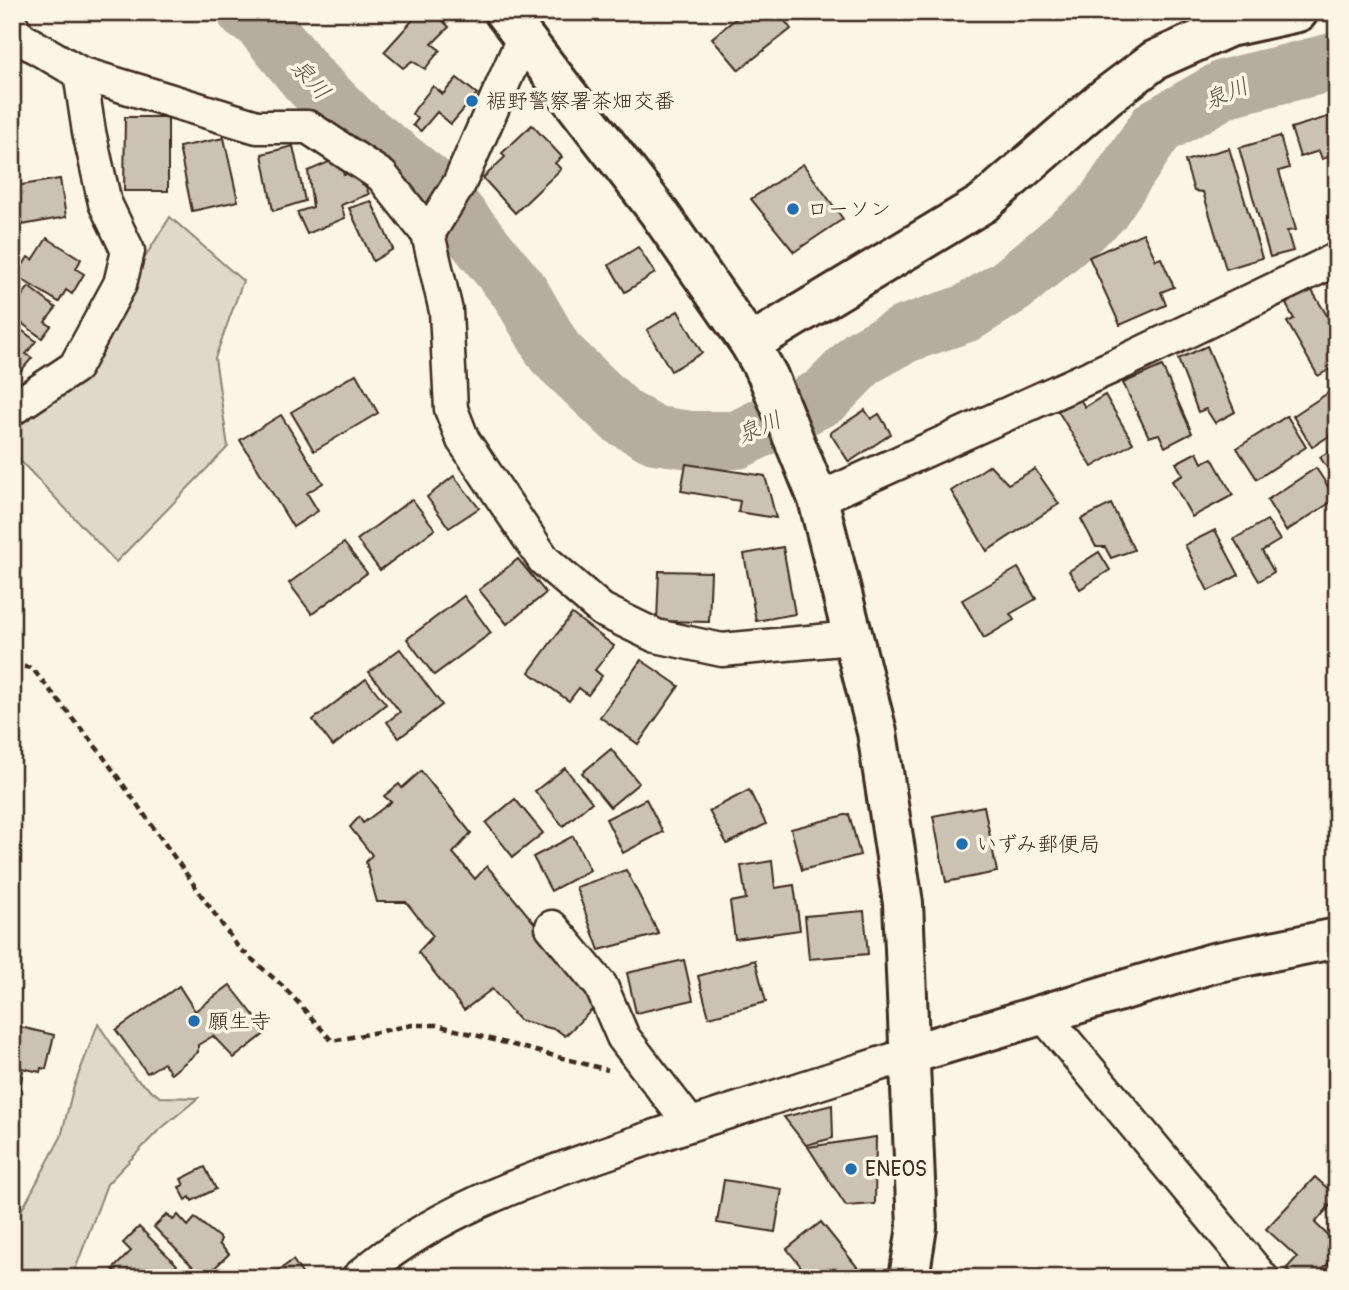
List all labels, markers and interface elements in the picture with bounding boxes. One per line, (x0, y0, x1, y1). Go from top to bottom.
water label: 泉川 (284, 53, 337, 106)
water label: 泉川 (1199, 71, 1253, 116)
place label: 裾野警察署茶畑交番 (486, 88, 675, 115)
marker: 裾野警察署茶畑交番 (464, 93, 480, 109)
place label: ローソン (807, 196, 891, 223)
marker: ローソン (785, 201, 801, 217)
water label: 泉川 (732, 405, 786, 450)
place label: いずみ郵便局 (976, 831, 1100, 858)
marker: いずみ郵便局 (954, 836, 970, 852)
place label: 願生寺 (208, 1008, 271, 1035)
marker: 願生寺 (186, 1013, 202, 1029)
place label: ENEOS (865, 1156, 927, 1183)
marker: ENEOS (843, 1161, 859, 1177)

